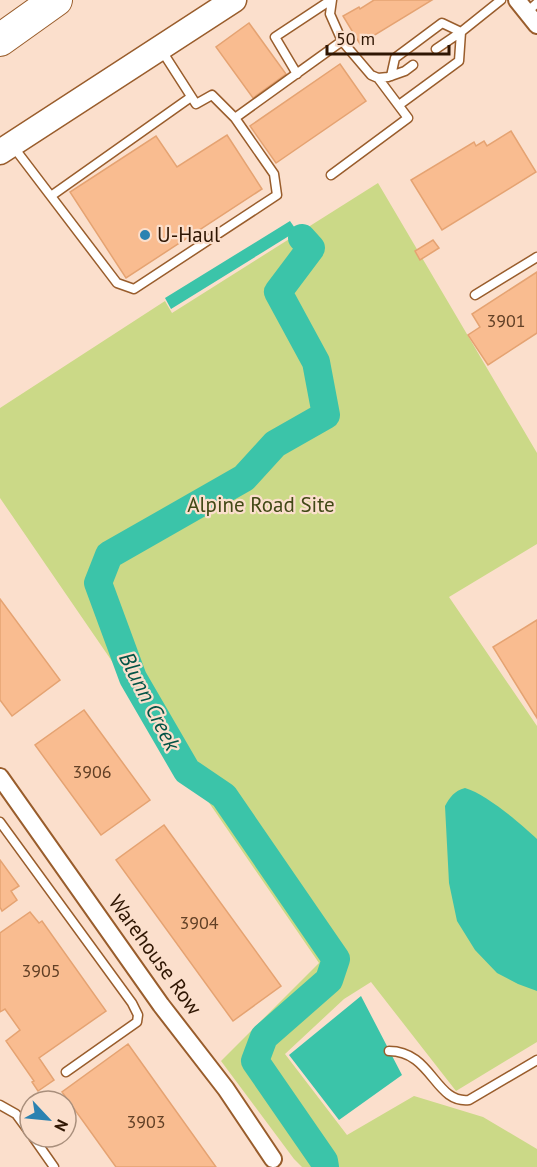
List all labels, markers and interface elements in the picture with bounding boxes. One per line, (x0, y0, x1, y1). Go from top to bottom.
scale bar (327, 18, 448, 56)
text: 50 m (336, 27, 375, 50)
place label: U-Haul (157, 221, 220, 248)
marker: U-Haul (138, 228, 152, 242)
house number: 3901 (486, 309, 526, 332)
park label: Alpine Road Site (187, 491, 335, 518)
water label: Blunn Creek (113, 647, 187, 756)
house number: 3906 (72, 760, 112, 783)
street label: Warehouse Row (103, 889, 208, 1020)
house number: 3904 (179, 911, 219, 934)
house number: 3905 (21, 959, 61, 982)
north arrow (18, 1089, 78, 1149)
house number: 3903 (126, 1110, 166, 1133)
text: N (50, 1116, 73, 1135)

